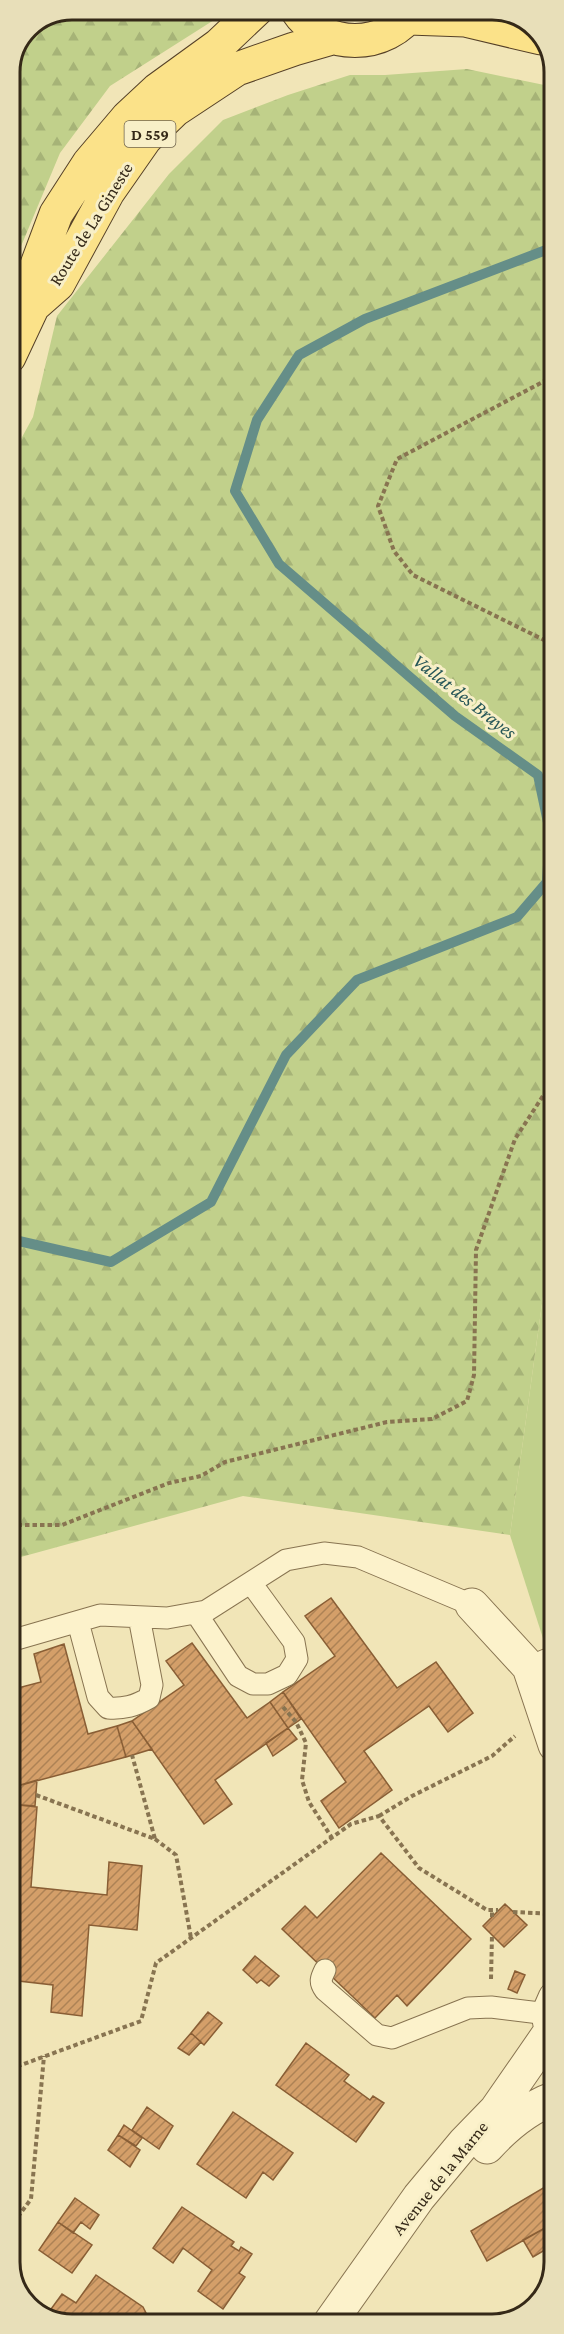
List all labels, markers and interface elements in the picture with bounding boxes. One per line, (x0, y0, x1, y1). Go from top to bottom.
road number: D 559 (124, 121, 176, 147)
street label: Route de La Gineste (45, 159, 137, 289)
water label: Vallat des Brayes (409, 649, 522, 744)
street label: Avenue de la Marne (388, 2117, 492, 2239)

